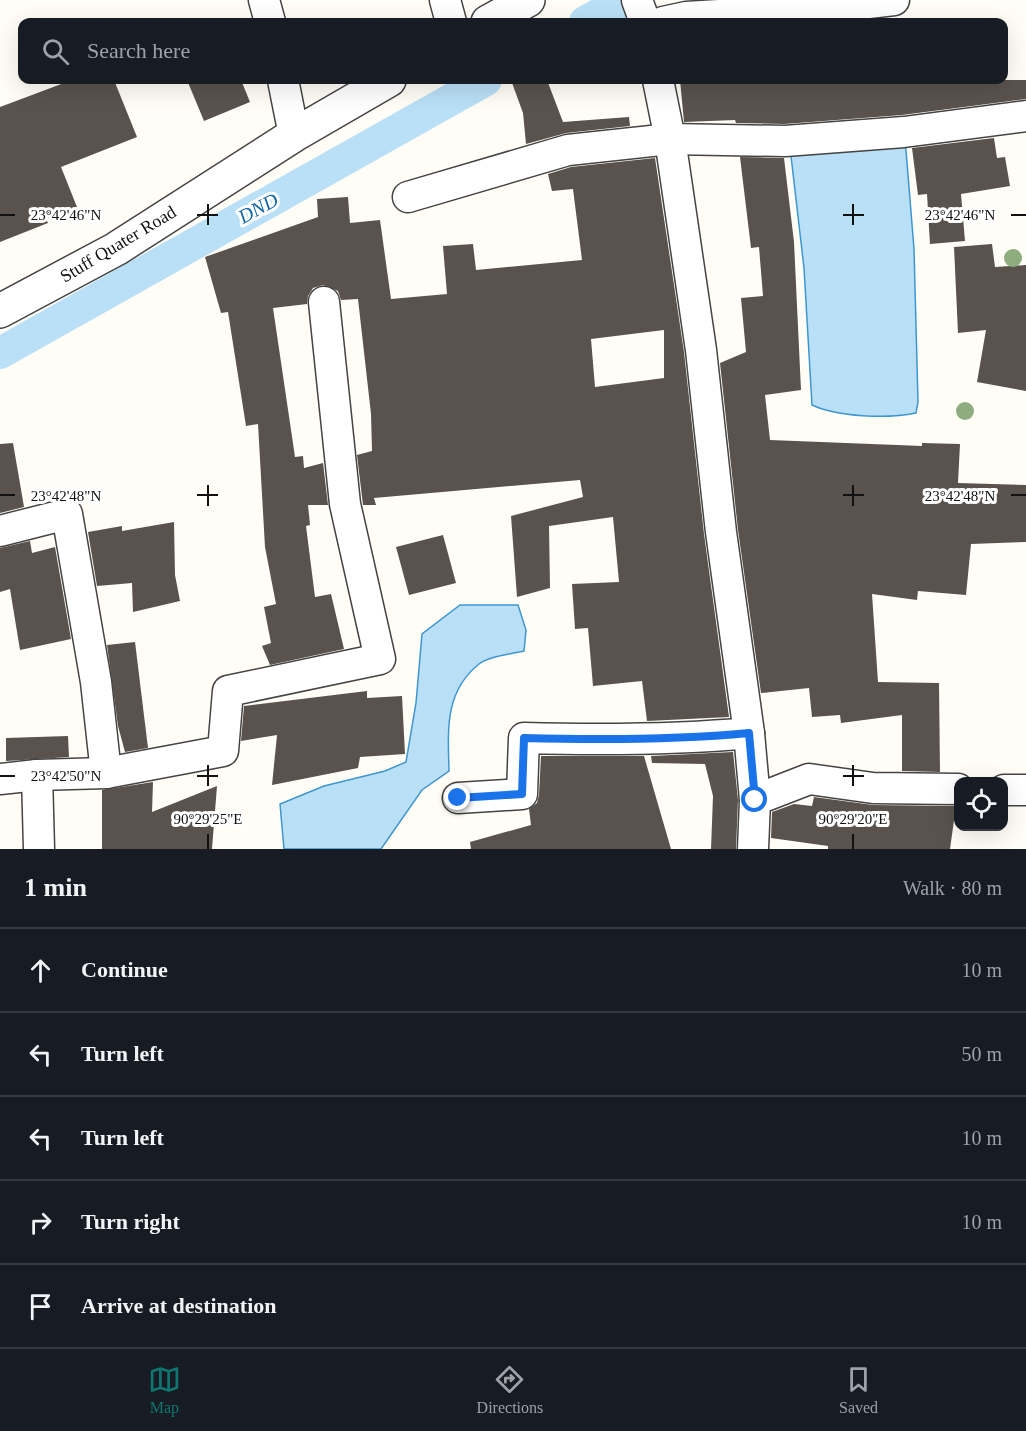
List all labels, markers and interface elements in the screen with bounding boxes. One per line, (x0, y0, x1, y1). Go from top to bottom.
search box (18, 18, 1008, 84)
icon: search (39, 35, 72, 68)
text: Search here (87, 38, 190, 63)
water label: DND (233, 188, 282, 228)
street label: Stuff Quater Road (56, 202, 180, 286)
text: 23°42'46"N (31, 207, 101, 223)
text: 23°42'46"N (925, 207, 995, 223)
text: 23°42'48"N (31, 488, 101, 504)
text: 23°42'48"N (925, 488, 995, 504)
text: 23°42'50"N (31, 768, 101, 784)
map controls (954, 777, 1008, 831)
button: locate (954, 777, 1008, 831)
route end (444, 784, 470, 810)
route start (741, 786, 767, 812)
text: 90°29'25"E (174, 811, 243, 827)
text: 90°29'20"E (819, 811, 888, 827)
text: 1 min (24, 873, 87, 902)
text: Walk · 80 m (903, 877, 1002, 899)
icon: ahead (24, 954, 57, 987)
text: Continue (81, 957, 168, 982)
text: 10 m (961, 959, 1002, 981)
icon: left (24, 1038, 57, 1071)
text: Turn left (81, 1041, 164, 1066)
text: 50 m (961, 1043, 1002, 1065)
icon: left (24, 1122, 57, 1155)
text: Turn left (81, 1125, 164, 1150)
text: 10 m (961, 1127, 1002, 1149)
icon: right (24, 1206, 57, 1239)
text: Turn right (81, 1209, 180, 1234)
text: 10 m (961, 1211, 1002, 1233)
icon: arrive (24, 1290, 57, 1323)
text: Arrive at destination (81, 1293, 277, 1318)
tab: Map (148, 1363, 181, 1417)
tab: Directions (477, 1363, 543, 1417)
tab: Saved (839, 1363, 878, 1417)

